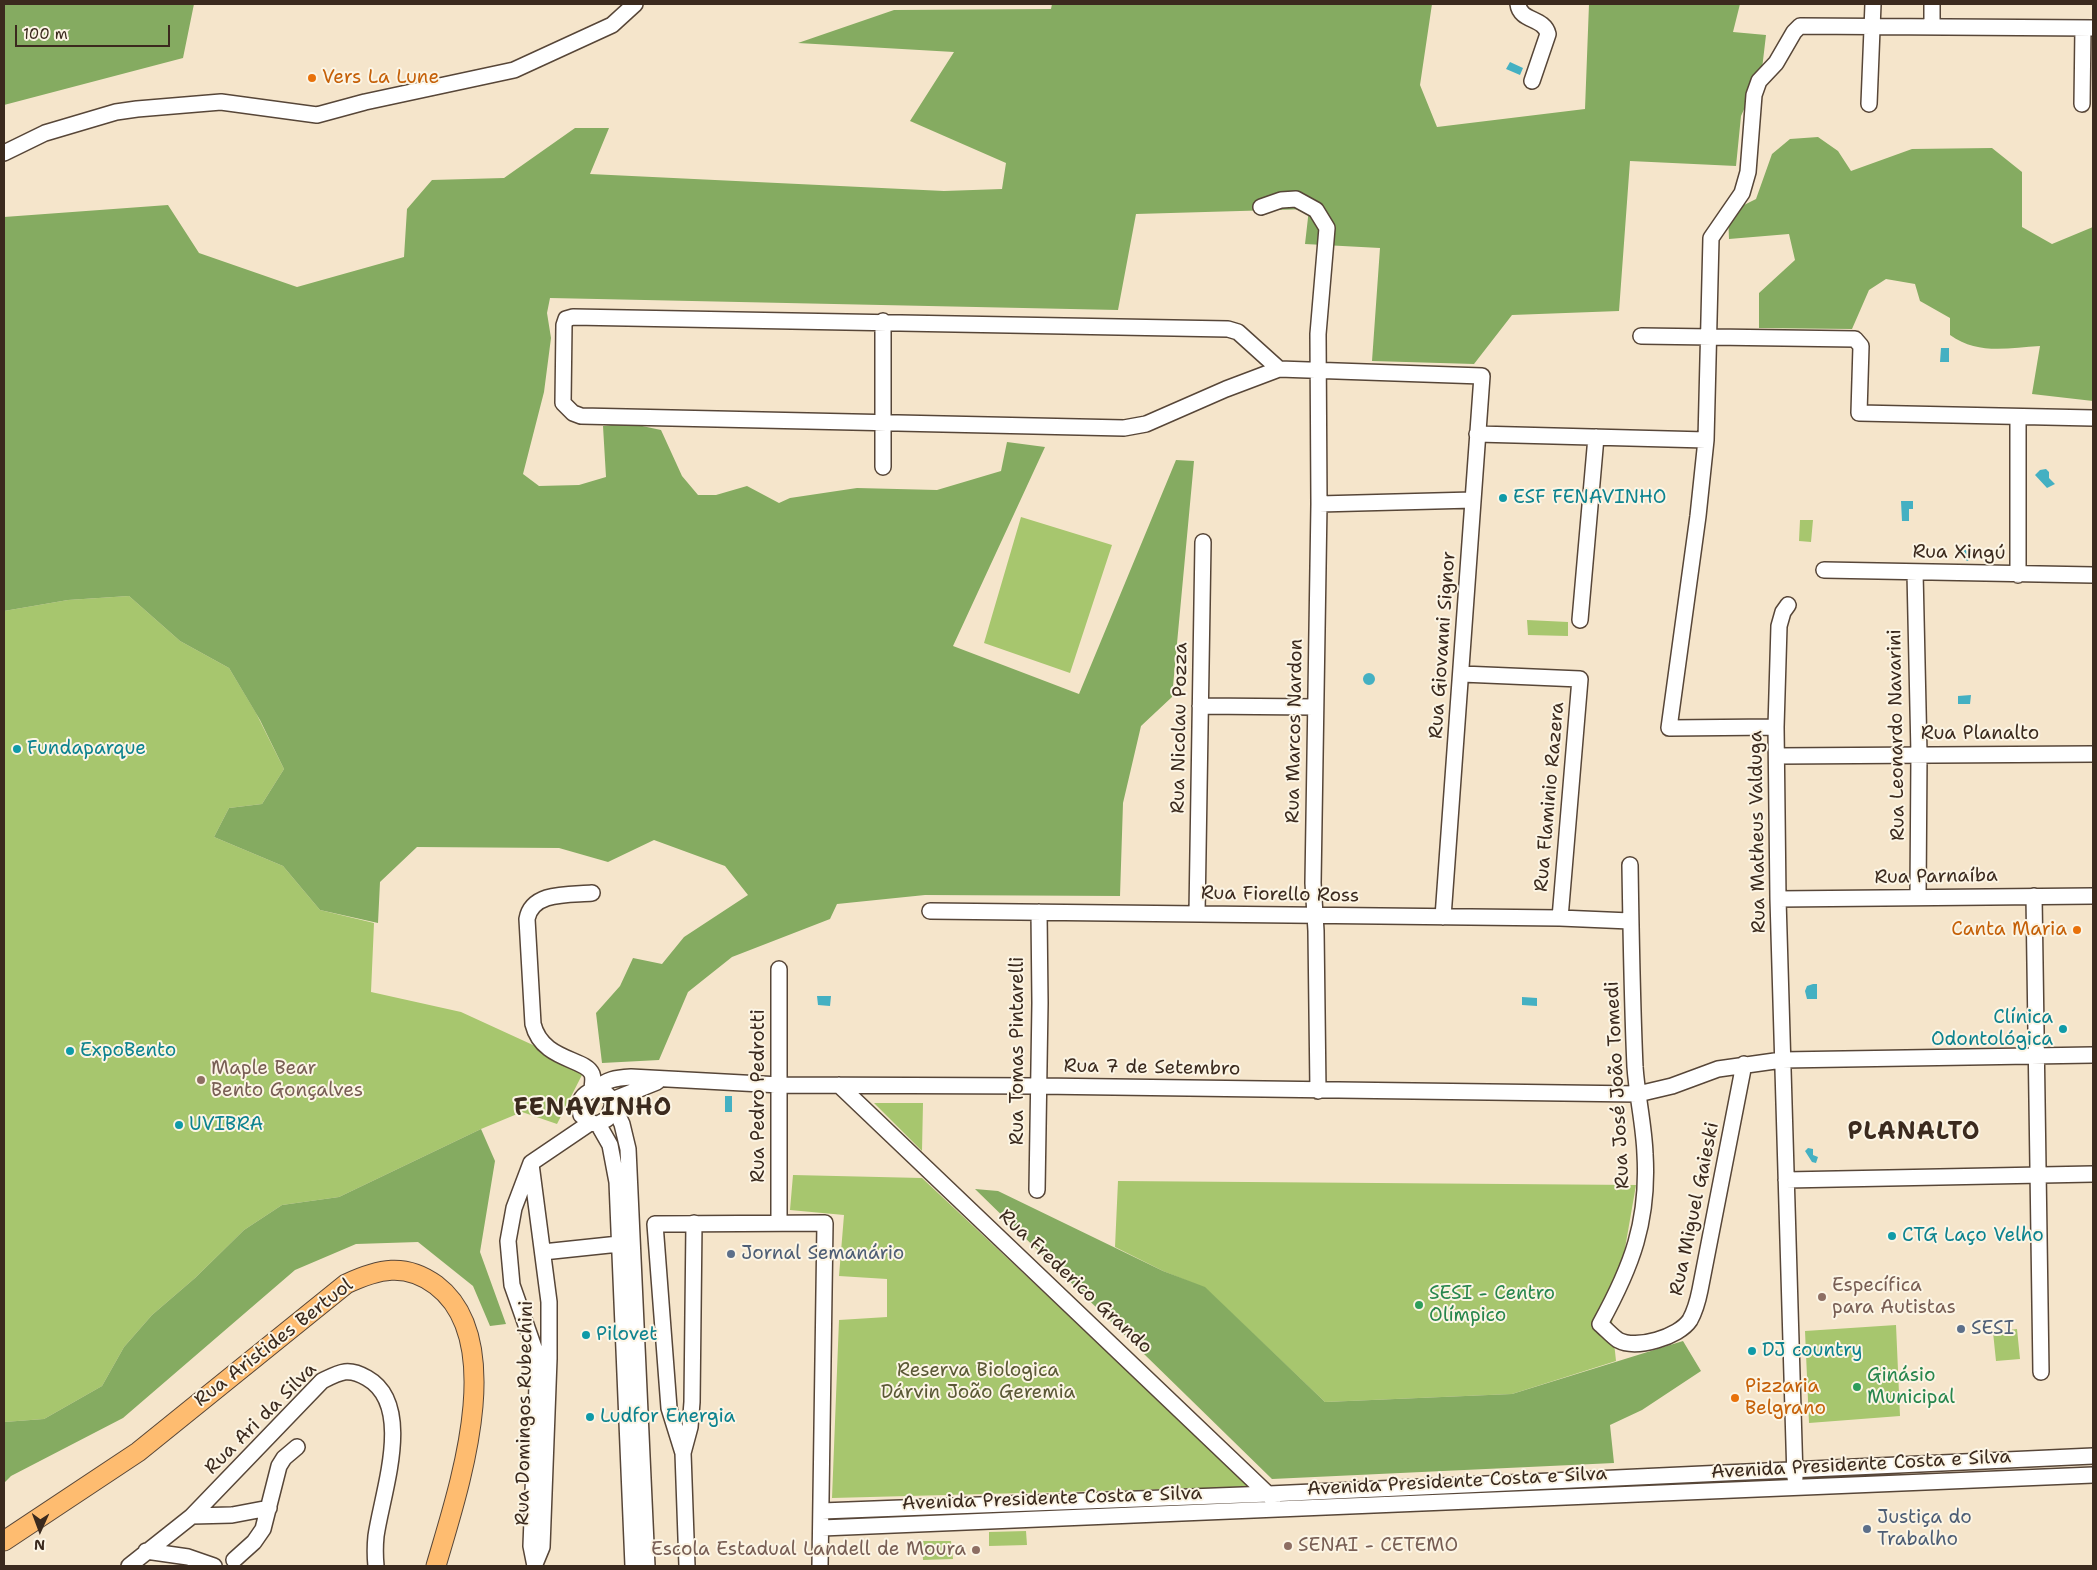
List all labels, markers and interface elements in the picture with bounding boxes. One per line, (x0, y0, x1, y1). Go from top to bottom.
scale bar (18, 15, 172, 47)
text: 100 m (23, 24, 68, 44)
place label: Vers La Lune (322, 67, 439, 89)
marker: Vers La Lune (306, 72, 318, 84)
place label: ESF FENAVINHO (1513, 487, 1667, 509)
marker: ESF FENAVINHO (1497, 492, 1509, 504)
street label: Rua Xingú (1912, 541, 2006, 565)
street label: Rua Giovanni Signor (1425, 550, 1461, 740)
street label: Rua Leonardo Navarini (1884, 629, 1910, 841)
street label: Rua Marcos Nardon (1282, 638, 1308, 824)
street label: Rua Nicolau Pozza (1167, 642, 1193, 814)
street label: Rua Flaminio Razera (1530, 701, 1570, 893)
street label: Rua Planalto (1921, 723, 2039, 745)
street label: Rua Matheus Valduga (1745, 730, 1771, 934)
place label: Fundaparque (27, 738, 146, 760)
marker: Fundaparque (11, 743, 23, 755)
street label: Rua Parnaíba (1874, 865, 1998, 889)
street label: Rua Fiorello Ross (1201, 882, 1359, 908)
place label: Canta Maria (1951, 919, 2067, 941)
marker: Canta Maria (2071, 924, 2083, 936)
street label: Rua Tomas Pintarelli (1007, 957, 1029, 1145)
street label: Rua José João Tomedi (1601, 981, 1635, 1189)
place label: Clínica Odontológica (1931, 1007, 2053, 1051)
street label: Rua Pedro Pedrotti (748, 1009, 770, 1183)
marker: Clínica Odontológica (2057, 1023, 2069, 1035)
place label: ExpoBento (80, 1040, 176, 1062)
marker: ExpoBento (64, 1045, 76, 1057)
street label: Rua 7 de Setembro (1063, 1055, 1241, 1081)
place label: Maple Bear Bento Gonçalves (211, 1058, 363, 1102)
marker: Maple Bear Bento Gonçalves (195, 1074, 207, 1086)
district label: FENAVINHO (513, 1095, 673, 1123)
place label: UVIBRA (189, 1114, 263, 1136)
marker: UVIBRA (173, 1119, 185, 1131)
district label: PLANALTO (1846, 1119, 1982, 1147)
street label: Rua Miguel Gaieski (1665, 1120, 1725, 1298)
street label: Rua Frederico Grando (993, 1205, 1157, 1359)
place label: CTG Laço Velho (1902, 1225, 2044, 1247)
marker: CTG Laço Velho (1886, 1230, 1898, 1242)
place label: Jornal Semanário (741, 1243, 904, 1265)
marker: Jornal Semanário (725, 1248, 737, 1260)
street label: Rua Aristides Bertuol (190, 1274, 358, 1412)
place label: Específica para Autistas (1832, 1275, 1956, 1319)
place label: SESI - Centro Olímpico (1429, 1283, 1555, 1327)
marker: Específica para Autistas (1816, 1291, 1828, 1303)
marker: SESI - Centro Olímpico (1413, 1299, 1425, 1311)
street label: Rua Domingos Rubechini (512, 1300, 538, 1526)
place label: SESI (1971, 1318, 2014, 1340)
marker: SESI (1955, 1323, 1967, 1335)
place label: Pilovet (596, 1324, 658, 1346)
marker: Pilovet (580, 1329, 592, 1341)
place label: DJ country (1762, 1340, 1862, 1362)
marker: DJ country (1746, 1345, 1758, 1357)
street label: Rua Ari da Silva (200, 1358, 322, 1480)
park label: Reserva Biologica Dárvin João Geremia (881, 1360, 1075, 1404)
place label: Ginásio Municipal (1867, 1365, 1955, 1409)
place label: Pizzaria Belgrano (1745, 1376, 1826, 1420)
marker: Ginásio Municipal (1851, 1381, 1863, 1393)
marker: Pizzaria Belgrano (1729, 1392, 1741, 1404)
place label: Ludfor Energia (600, 1406, 735, 1428)
marker: Ludfor Energia (584, 1411, 596, 1423)
street label: Avenida Presidente Costa e Silva (1710, 1446, 2012, 1484)
street label: Avenida Presidente Costa e Silva (1306, 1463, 1608, 1501)
street label: Avenida Presidente Costa e Silva (901, 1482, 1203, 1516)
north arrow (15, 1505, 65, 1555)
place label: Justiça do Trabalho (1877, 1507, 1972, 1551)
marker: Justiça do Trabalho (1861, 1523, 1873, 1535)
place label: SENAI - CETEMO (1298, 1535, 1458, 1557)
text: N (34, 1536, 45, 1554)
place label: Escola Estadual Landell de Moura (651, 1539, 966, 1561)
marker: SENAI - CETEMO (1282, 1540, 1294, 1552)
marker: Escola Estadual Landell de Moura (970, 1544, 982, 1556)

